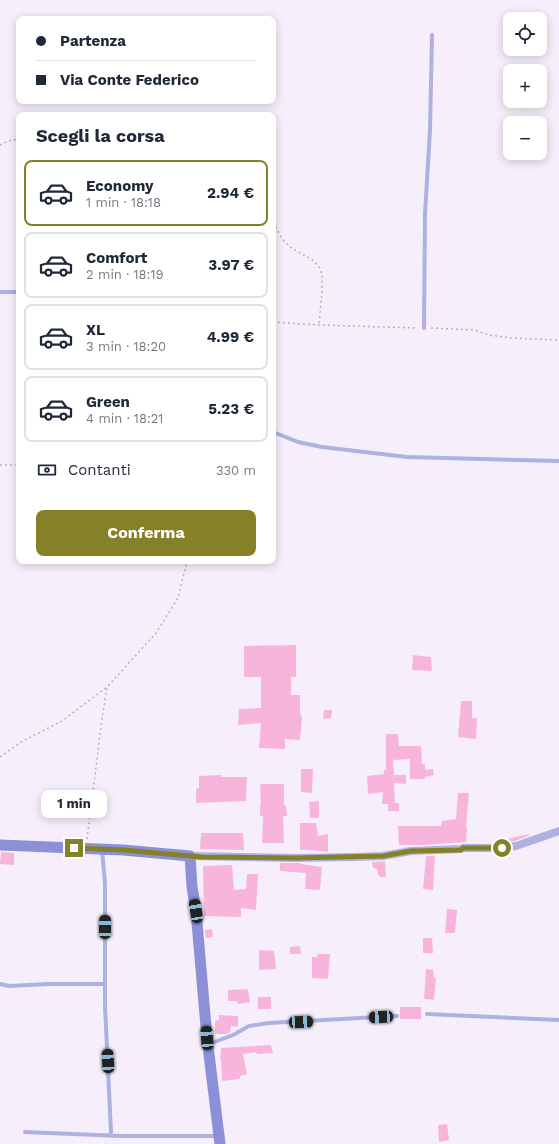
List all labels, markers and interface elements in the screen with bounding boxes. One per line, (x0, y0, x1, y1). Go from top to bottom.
map controls (503, 12, 547, 160)
button: locate (503, 12, 547, 56)
text: Partenza (60, 32, 126, 50)
button: + (503, 64, 547, 108)
text: Via Conte Federico (60, 71, 199, 89)
button: − (503, 116, 547, 160)
text: Scegli la corsa (36, 125, 165, 146)
icon: car (38, 175, 74, 211)
text: Economy (86, 177, 153, 195)
text: 2.94 € (207, 184, 254, 202)
text: 1 min · 18:18 (86, 195, 161, 210)
icon: car (38, 247, 74, 283)
text: Comfort (86, 249, 147, 267)
text: 3.97 € (208, 256, 254, 274)
text: 2 min · 18:19 (86, 267, 163, 282)
icon: car (38, 319, 74, 355)
text: XL (86, 321, 105, 339)
text: 4.99 € (207, 328, 254, 346)
text: 3 min · 18:20 (86, 339, 166, 354)
icon: car (38, 391, 74, 427)
text: Green (86, 393, 130, 411)
text: 5.23 € (208, 400, 254, 418)
text: 4 min · 18:21 (86, 411, 163, 426)
icon: cash (36, 459, 58, 481)
text: Contanti (68, 461, 131, 479)
text: 330 m (216, 463, 256, 478)
button: Conferma (36, 510, 256, 556)
callout: 1 min (41, 790, 107, 818)
text: 1 min (57, 796, 91, 811)
route end (65, 839, 83, 857)
route start (493, 839, 511, 857)
car (188, 898, 204, 924)
car (99, 915, 111, 939)
car (369, 1010, 393, 1024)
car (289, 1015, 313, 1029)
car (200, 1026, 214, 1050)
car (101, 1049, 115, 1073)

